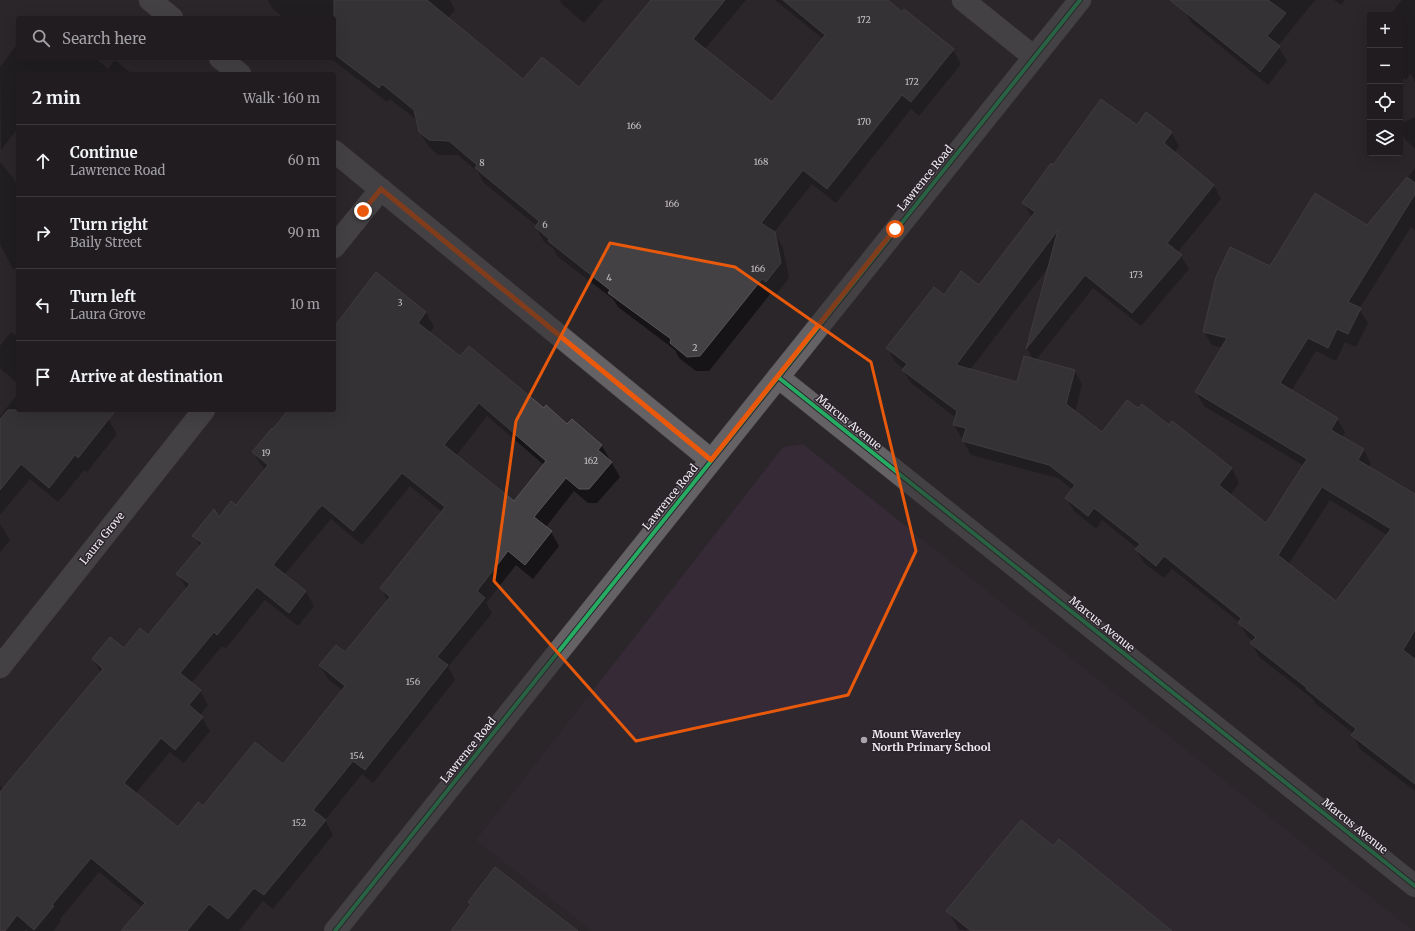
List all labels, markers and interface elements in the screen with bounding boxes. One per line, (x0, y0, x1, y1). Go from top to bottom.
map controls (1367, 12, 1403, 156)
button: + (1367, 12, 1403, 48)
house number: 172 (857, 14, 871, 25)
search box (16, 16, 336, 60)
icon: search (30, 27, 52, 49)
text: Search here (62, 29, 146, 48)
button: − (1367, 48, 1403, 84)
house number: 172 (905, 76, 919, 87)
button: locate (1367, 84, 1403, 120)
text: 2 min (32, 87, 80, 109)
text: Walk · 160 m (243, 90, 320, 107)
house number: 170 (857, 116, 871, 127)
house number: 166 (627, 120, 642, 131)
button: layers (1367, 120, 1403, 156)
street label: Lawrence Road (894, 142, 956, 214)
text: Continue (70, 143, 138, 162)
icon: ahead (32, 150, 54, 172)
text: 60 m (288, 152, 320, 169)
house number: 168 (754, 156, 768, 167)
house number: 8 (479, 157, 485, 168)
text: Lawrence Road (70, 162, 165, 179)
house number: 166 (665, 198, 680, 209)
route end (354, 202, 372, 220)
text: Turn right (70, 215, 148, 234)
house number: 6 (542, 219, 548, 230)
route start (886, 220, 904, 238)
icon: right (32, 222, 54, 244)
text: 90 m (288, 224, 320, 241)
text: Baily Street (70, 234, 142, 251)
house number: 166 (751, 263, 766, 274)
house number: 173 (1129, 269, 1143, 280)
house number: 4 (606, 272, 612, 283)
text: Turn left (70, 287, 136, 306)
icon: left (32, 294, 54, 316)
text: 10 m (290, 296, 320, 313)
house number: 3 (397, 297, 403, 308)
text: Laura Grove (70, 306, 145, 323)
house number: 2 (692, 342, 698, 353)
icon: arrive (32, 366, 54, 388)
text: Arrive at destination (70, 367, 223, 386)
street label: Marcus Avenue (813, 391, 885, 453)
house number: 19 (261, 447, 271, 458)
house number: 162 (584, 455, 598, 466)
street label: Lawrence Road (639, 461, 701, 533)
street label: Laura Grove (76, 509, 128, 567)
street label: Marcus Avenue (1066, 593, 1138, 655)
house number: 156 (406, 676, 421, 687)
street label: Lawrence Road (437, 714, 499, 786)
place label: Mount Waverley North Primary School (872, 727, 991, 754)
marker: Mount Waverley North Primary School (859, 735, 869, 745)
house number: 154 (350, 750, 365, 761)
street label: Marcus Avenue (1319, 795, 1391, 857)
house number: 152 (292, 817, 306, 828)

